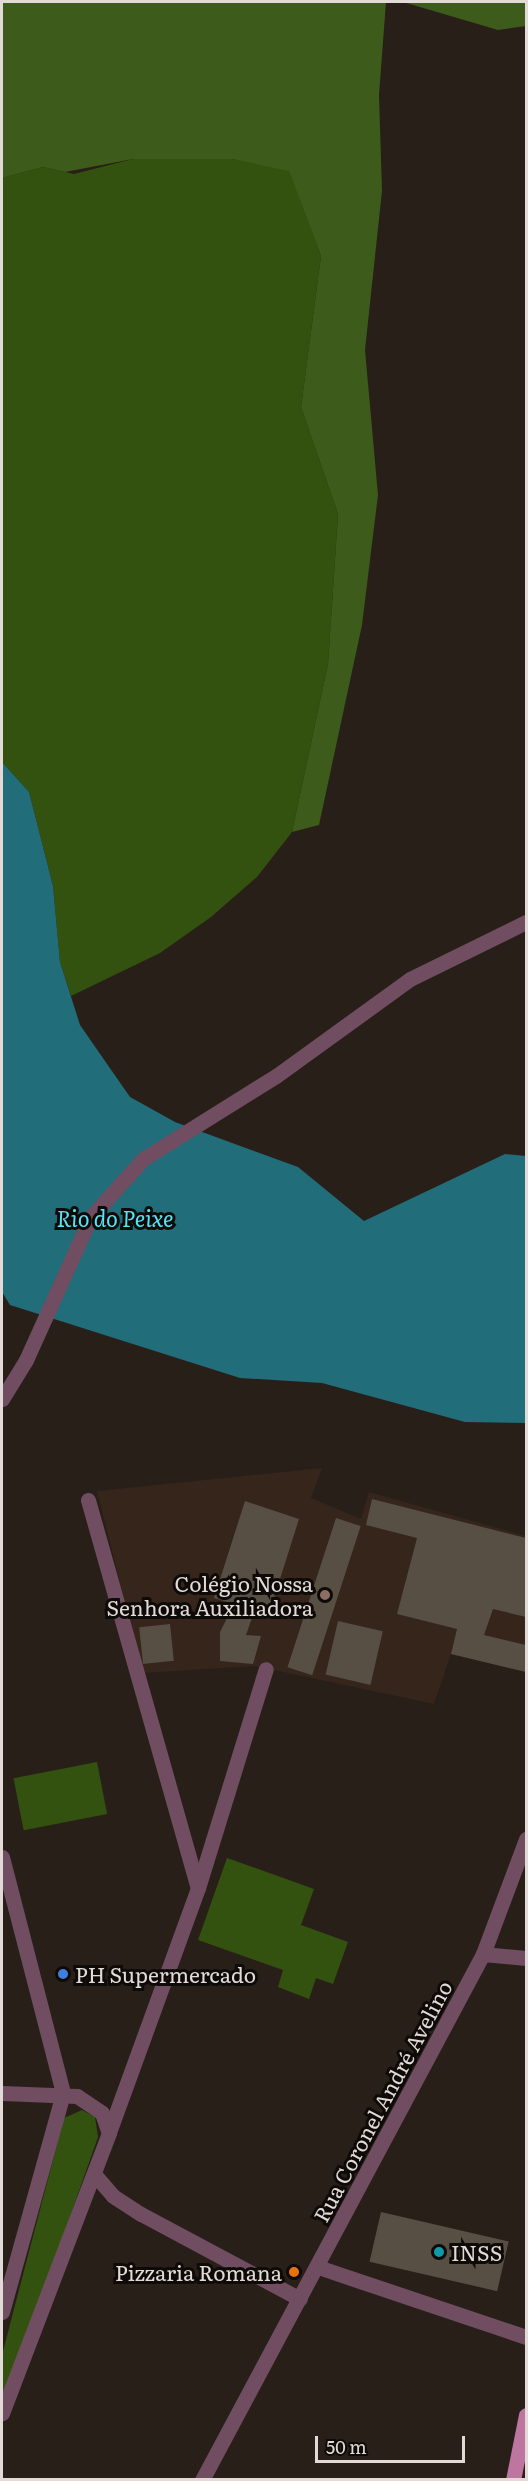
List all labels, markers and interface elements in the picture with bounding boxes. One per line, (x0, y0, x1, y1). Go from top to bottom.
water label: Rio do Peixe (56, 1205, 174, 1231)
place label: Colégio Nossa Senhora Auxiliadora (107, 1570, 313, 1620)
marker: Colégio Nossa Senhora Auxiliadora (318, 1588, 332, 1602)
place label: PH Supermercado (75, 1961, 256, 1987)
marker: PH Supermercado (56, 1967, 70, 1981)
street label: Rua Coronel André Avelino (308, 1976, 456, 2226)
place label: INSS (451, 2239, 502, 2265)
marker: INSS (432, 2245, 446, 2259)
place label: Pizzaria Romana (115, 2259, 282, 2285)
marker: Pizzaria Romana (287, 2265, 301, 2279)
scale bar (318, 2424, 468, 2462)
text: 50 m (326, 2433, 367, 2460)

